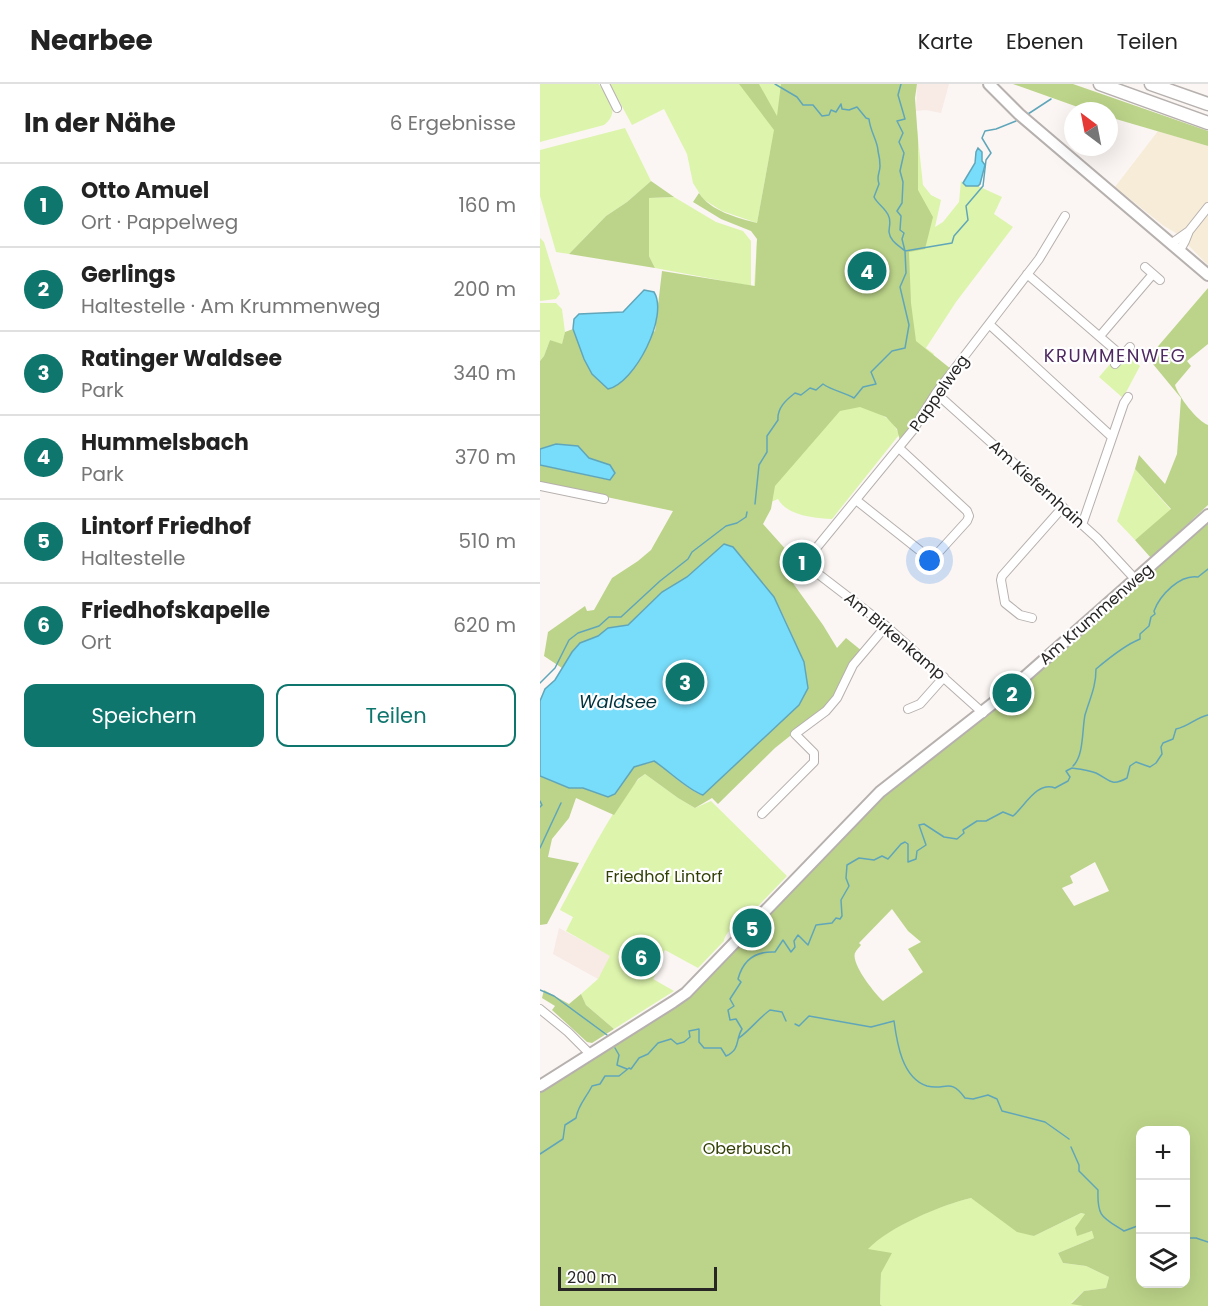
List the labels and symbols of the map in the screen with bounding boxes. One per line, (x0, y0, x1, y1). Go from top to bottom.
north arrow (1064, 102, 1118, 156)
pin: 4 (848, 248, 886, 294)
district label: KRUMMENWEG (1044, 343, 1186, 368)
street label: Pappelweg (904, 350, 974, 436)
street label: Am Kiefernhain (984, 435, 1090, 533)
pin: 1 (782, 540, 822, 584)
your location (915, 546, 944, 575)
street label: Am Krummenweg (1034, 558, 1158, 670)
street label: Am Birkenkamp (839, 587, 951, 685)
pin: 3 (666, 660, 704, 704)
pin: 2 (992, 670, 1032, 716)
water label: Waldsee (579, 689, 657, 714)
park label: Friedhof Lintorf (605, 865, 723, 888)
pin: 5 (732, 906, 772, 950)
pin: 6 (622, 934, 660, 980)
park label: Oberbusch (703, 1137, 791, 1160)
scale bar (558, 1264, 717, 1292)

